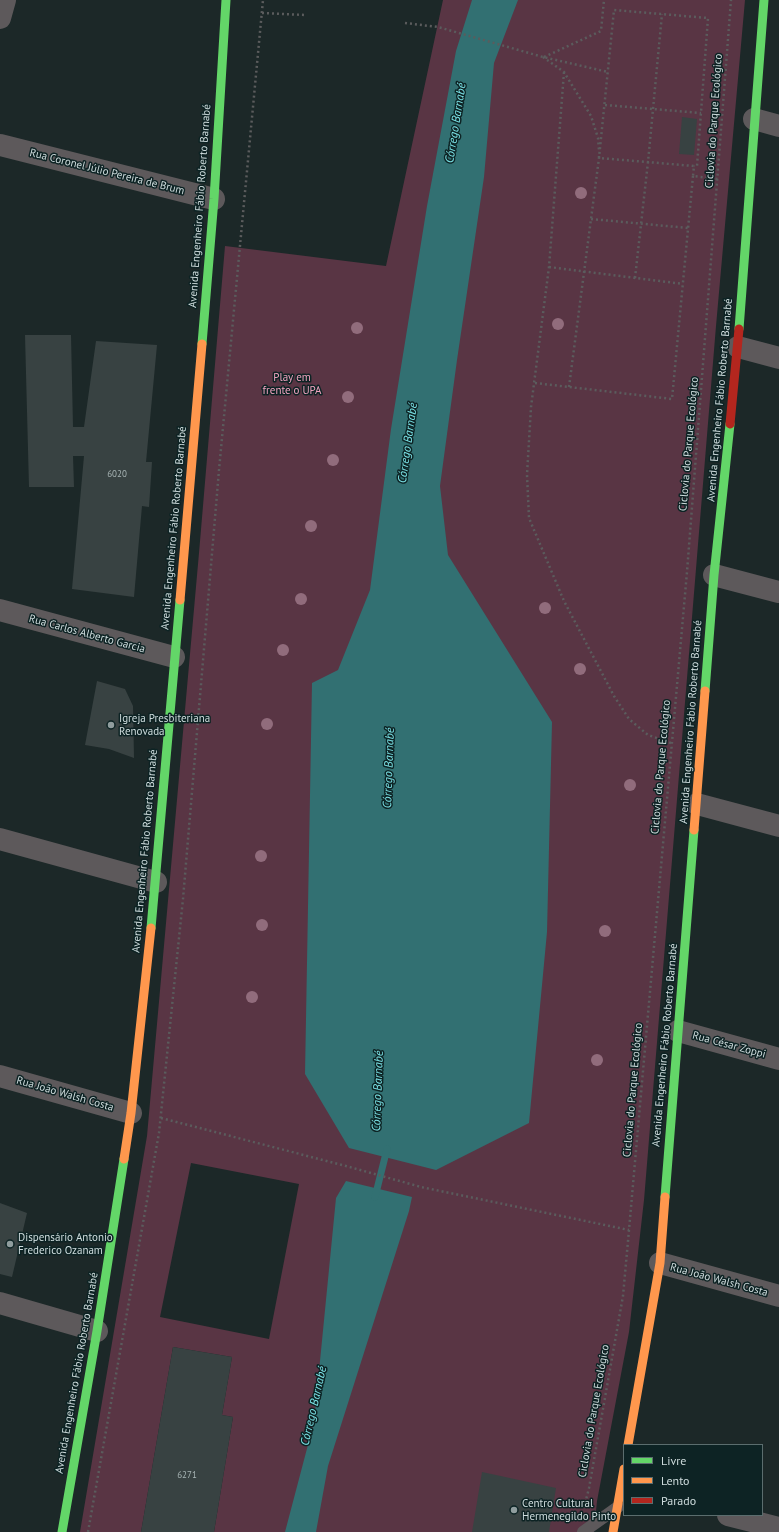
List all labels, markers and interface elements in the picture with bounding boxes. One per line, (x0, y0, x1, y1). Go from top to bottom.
street label: Ciclovia do Parque Ecológico (703, 53, 725, 189)
water label: Córrego Barnabé (443, 82, 469, 164)
street label: Avenida Engenheiro Fábio Roberto Barnabé (186, 104, 214, 308)
street label: Rua Coronel Júlio Pereira de Brum (28, 146, 186, 198)
street label: Avenida Engenheiro Fábio Roberto Barnabé (705, 298, 735, 502)
park label: Play em frente o UPA (263, 371, 321, 397)
street label: Ciclovia do Parque Ecológico (677, 376, 701, 512)
water label: Córrego Barnabé (395, 402, 421, 484)
street label: Avenida Engenheiro Fábio Roberto Barnabé (159, 426, 189, 630)
house number: 6020 (107, 469, 127, 479)
street label: Rua Carlos Alberto Garcia (27, 612, 147, 656)
street label: Avenida Engenheiro Fábio Roberto Barnabé (677, 620, 705, 824)
street label: Ciclovia do Parque Ecológico (649, 699, 673, 835)
place label: Igreja Presbiteriana Renovada (119, 712, 210, 738)
marker: Igreja Presbiteriana Renovada (106, 720, 116, 730)
water label: Córrego Barnabé (380, 727, 398, 809)
street label: Avenida Engenheiro Fábio Roberto Barnabé (130, 749, 160, 953)
street label: Avenida Engenheiro Fábio Roberto Barnabé (650, 943, 680, 1147)
street label: Ciclovia do Parque Ecológico (621, 1022, 645, 1158)
street label: Rua César Zoppi (691, 1029, 767, 1061)
water label: Córrego Barnabé (369, 1050, 387, 1132)
street label: Rua João Walsh Costa (15, 1074, 115, 1114)
place label: Dispensário Antonio Frederico Ozanam (18, 1231, 113, 1257)
marker: Dispensário Antonio Frederico Ozanam (5, 1239, 15, 1249)
street label: Rua João Walsh Costa (669, 1261, 769, 1299)
street label: Avenida Engenheiro Fábio Roberto Barnabé (53, 1271, 101, 1475)
street label: Ciclovia do Parque Ecológico (576, 1343, 612, 1479)
water label: Córrego Barnabé (298, 1365, 330, 1447)
legend (623, 1444, 763, 1516)
text: Livre (661, 1453, 686, 1468)
house number: 6271 (177, 1470, 197, 1480)
text: Lento (661, 1473, 690, 1488)
text: Parado (661, 1493, 696, 1508)
place label: Centro Cultural Hermenegildo Pinto (522, 1497, 616, 1523)
marker: Centro Cultural Hermenegildo Pinto (509, 1505, 519, 1515)

